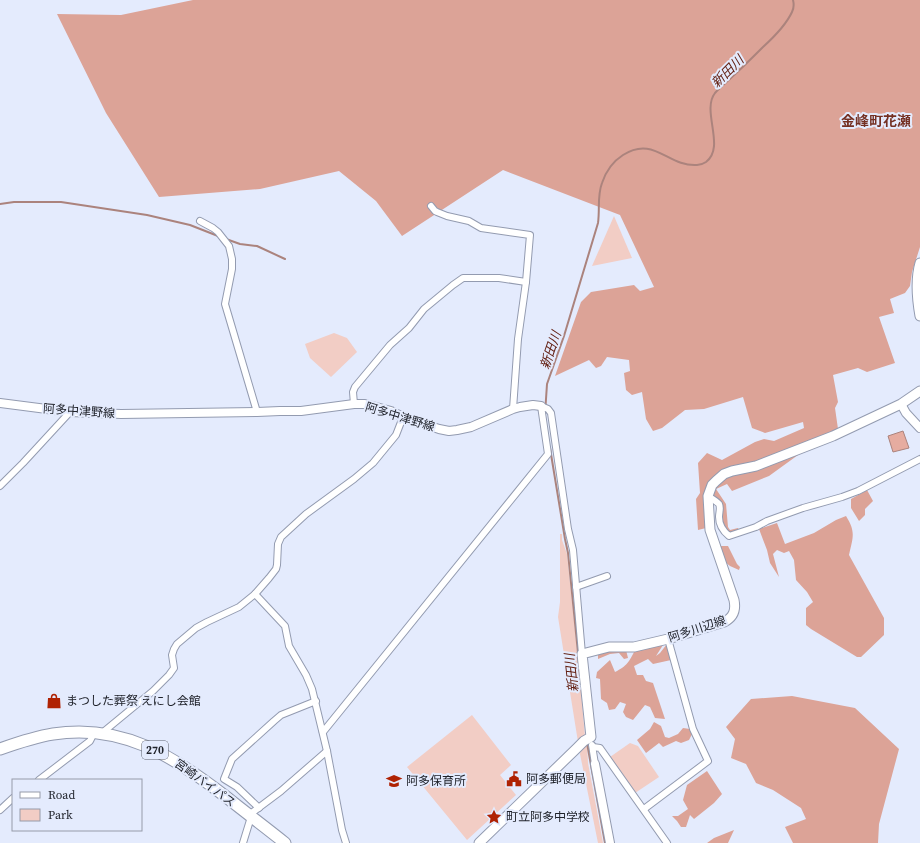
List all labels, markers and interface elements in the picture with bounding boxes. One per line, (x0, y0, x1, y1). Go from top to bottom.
water label: 新田川 (708, 50, 749, 91)
district label: 金峰町花瀬 (841, 111, 911, 131)
water label: 新田川 (536, 327, 566, 371)
street label: 阿多中津野線 (363, 399, 437, 435)
street label: 阿多中津野線 (43, 401, 115, 421)
street label: 阿多川辺線 (666, 612, 728, 646)
water label: 新田川 (561, 651, 582, 693)
shop icon: まつした葬祭 えにし会館 (45, 692, 63, 710)
place label: まつした葬祭 えにし会館 (66, 693, 201, 709)
road number: 270 (142, 741, 168, 759)
street label: 宮崎バイパス (171, 755, 239, 811)
public building icon: 阿多郵便局 (505, 770, 523, 788)
place label: 阿多郵便局 (526, 771, 586, 787)
school or university icon: 阿多保育所 (385, 772, 403, 790)
place label: 阿多保育所 (406, 773, 466, 789)
legend (12, 779, 142, 831)
text: Road (48, 787, 75, 803)
text: Park (48, 807, 73, 823)
place icon: 町立阿多中学校 (485, 808, 503, 826)
place label: 町立阿多中学校 (506, 809, 590, 825)

